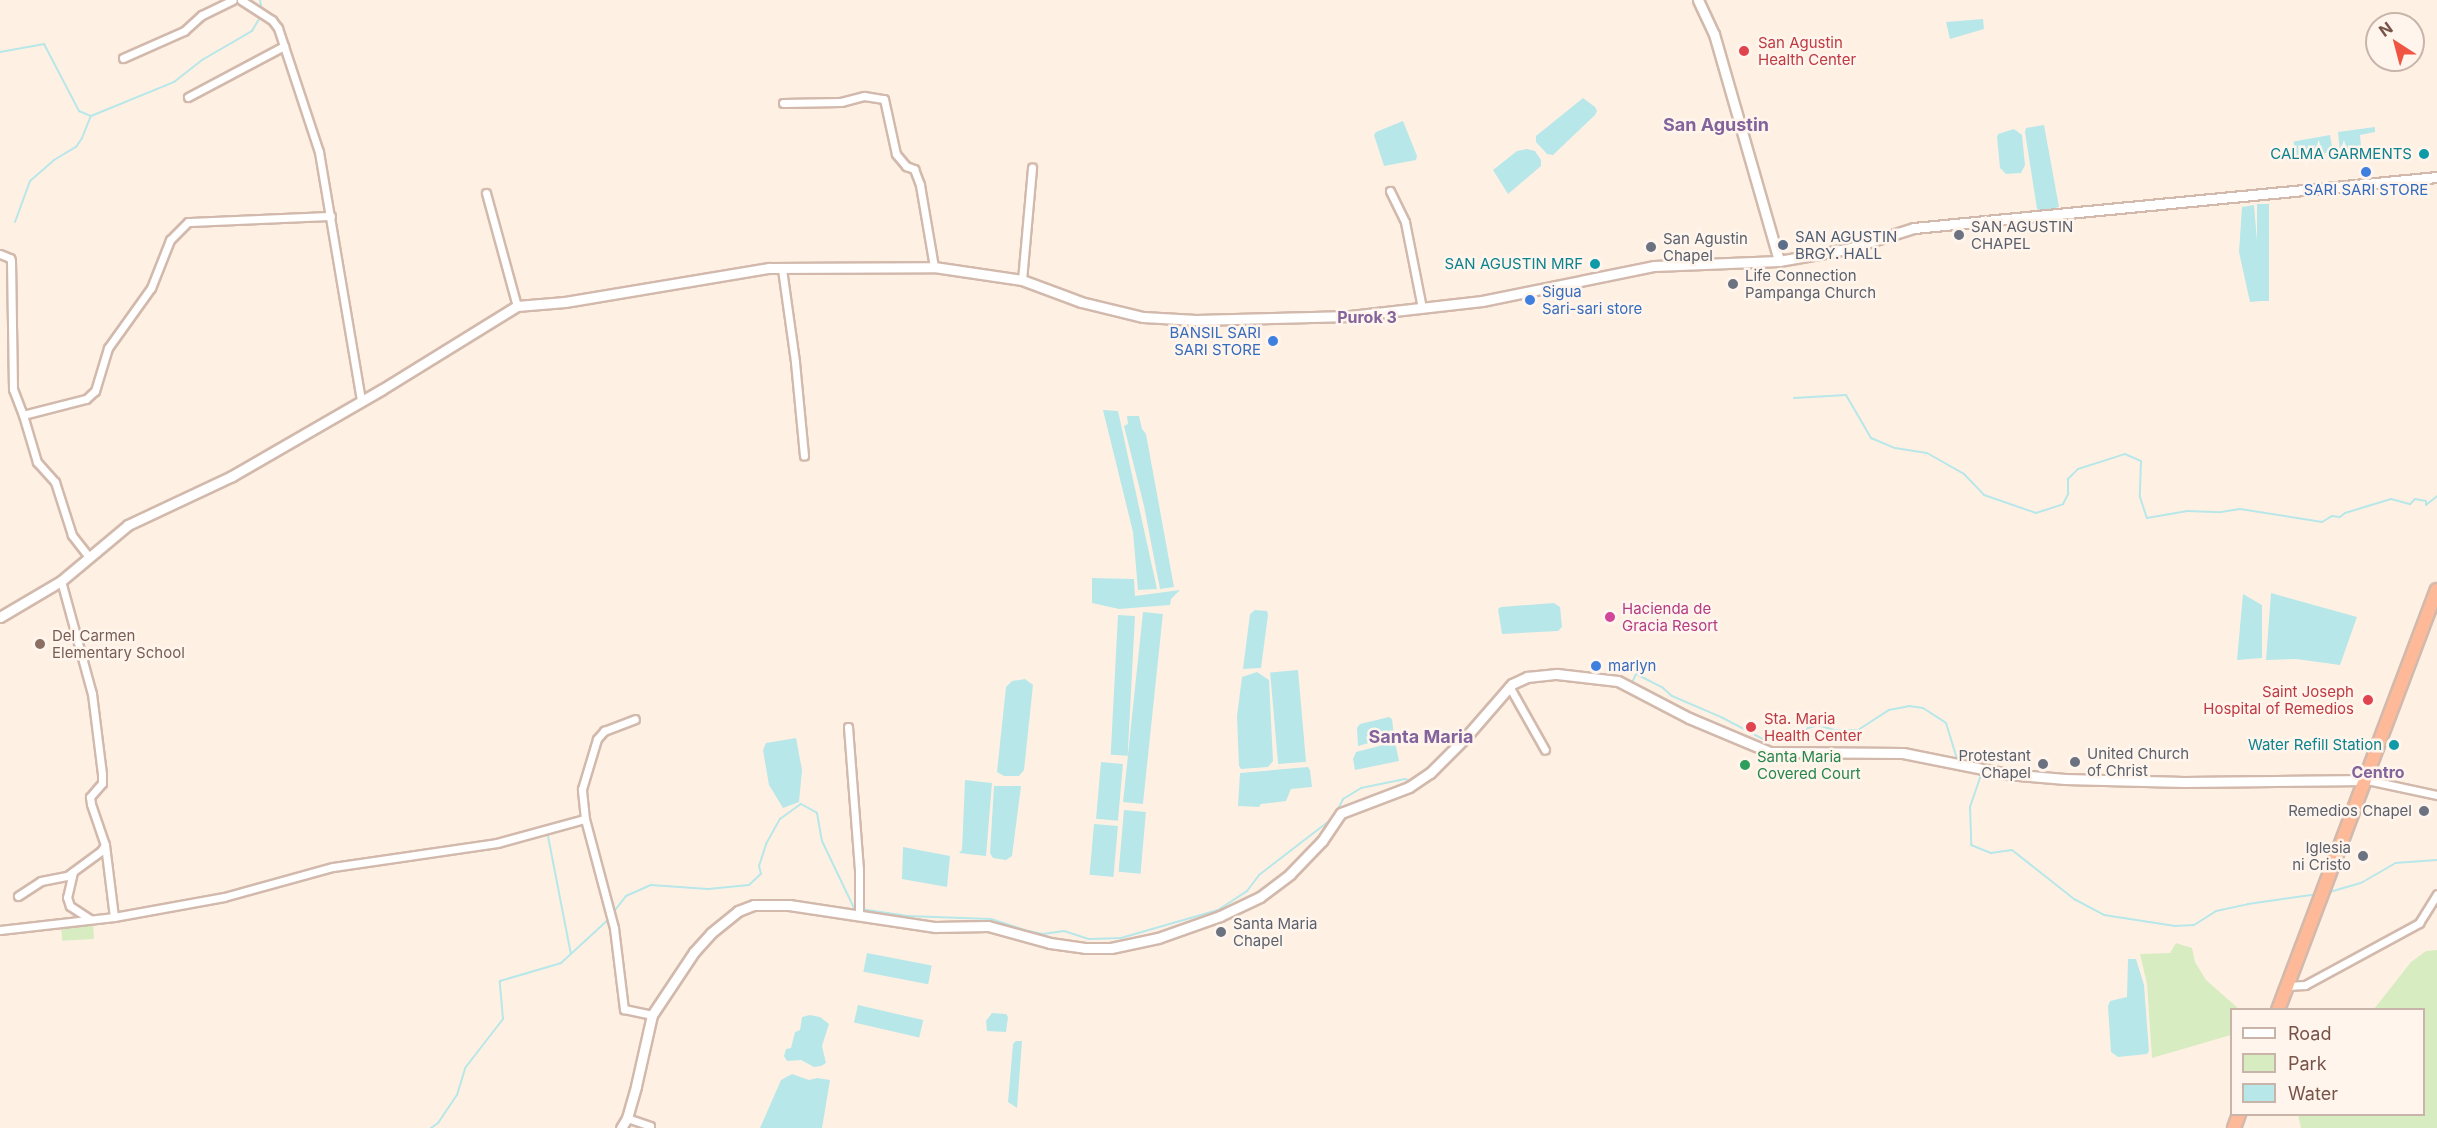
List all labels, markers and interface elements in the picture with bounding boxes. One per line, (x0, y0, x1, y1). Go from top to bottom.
north arrow (2365, 12, 2425, 72)
text: N (2375, 17, 2396, 41)
place label: San Agustin Health Center (1758, 33, 1856, 68)
marker: San Agustin Health Center (1735, 42, 1753, 60)
district label: San Agustin (1663, 114, 1769, 136)
place label: CALMA GARMENTS (2270, 145, 2412, 163)
marker: CALMA GARMENTS (2417, 147, 2431, 161)
marker: SARI SARI STORE (2359, 165, 2373, 179)
place label: SARI SARI STORE (2304, 181, 2428, 199)
place label: SAN AGUSTIN CHAPEL (1971, 217, 2073, 252)
place label: SAN AGUSTIN BRGY. HALL (1795, 227, 1897, 262)
marker: SAN AGUSTIN CHAPEL (1952, 228, 1966, 242)
place label: San Agustin Chapel (1663, 229, 1748, 264)
marker: SAN AGUSTIN BRGY. HALL (1776, 238, 1790, 252)
marker: San Agustin Chapel (1644, 240, 1658, 254)
place label: SAN AGUSTIN MRF (1444, 255, 1583, 273)
marker: SAN AGUSTIN MRF (1588, 257, 1602, 271)
place label: Life Connection Pampanga Church (1745, 266, 1876, 301)
marker: Life Connection Pampanga Church (1726, 277, 1740, 291)
place label: Sigua Sari-sari store (1542, 282, 1642, 317)
marker: Sigua Sari-sari store (1523, 293, 1537, 307)
district label: Purok 3 (1337, 307, 1397, 327)
place label: BANSIL SARI SARI STORE (1170, 323, 1261, 358)
marker: BANSIL SARI SARI STORE (1266, 334, 1280, 348)
place label: Hacienda de Gracia Resort (1622, 599, 1718, 634)
marker: Hacienda de Gracia Resort (1603, 610, 1617, 624)
place label: Del Carmen Elementary School (52, 626, 185, 661)
marker: Del Carmen Elementary School (33, 637, 47, 651)
place label: marlyn (1608, 657, 1656, 675)
marker: marlyn (1589, 659, 1603, 673)
place label: Saint Joseph Hospital of Remedios (2203, 682, 2354, 717)
marker: Saint Joseph Hospital of Remedios (2359, 691, 2377, 709)
place label: Sta. Maria Health Center (1764, 709, 1862, 744)
marker: Sta. Maria Health Center (1742, 718, 1760, 736)
district label: Santa Maria (1369, 726, 1473, 748)
place label: Water Refill Station (2248, 736, 2382, 754)
marker: Water Refill Station (2387, 738, 2401, 752)
place label: United Church of Christ (2087, 744, 2189, 779)
place label: Protestant Chapel (1958, 746, 2031, 781)
place label: Santa Maria Covered Court (1757, 747, 1861, 782)
marker: United Church of Christ (2068, 755, 2082, 769)
marker: Protestant Chapel (2036, 757, 2050, 771)
marker: Santa Maria Covered Court (1738, 758, 1752, 772)
district label: Centro (2351, 762, 2405, 782)
place label: Remedios Chapel (2288, 802, 2412, 820)
marker: Remedios Chapel (2417, 804, 2431, 818)
place label: Iglesia ni Cristo (2292, 838, 2351, 873)
marker: Iglesia ni Cristo (2356, 849, 2370, 863)
place label: Santa Maria Chapel (1233, 914, 1317, 949)
marker: Santa Maria Chapel (1214, 925, 1228, 939)
legend (2230, 1008, 2425, 1116)
text: Road (2288, 1023, 2331, 1044)
text: Park (2288, 1053, 2327, 1074)
text: Water (2288, 1083, 2338, 1104)

